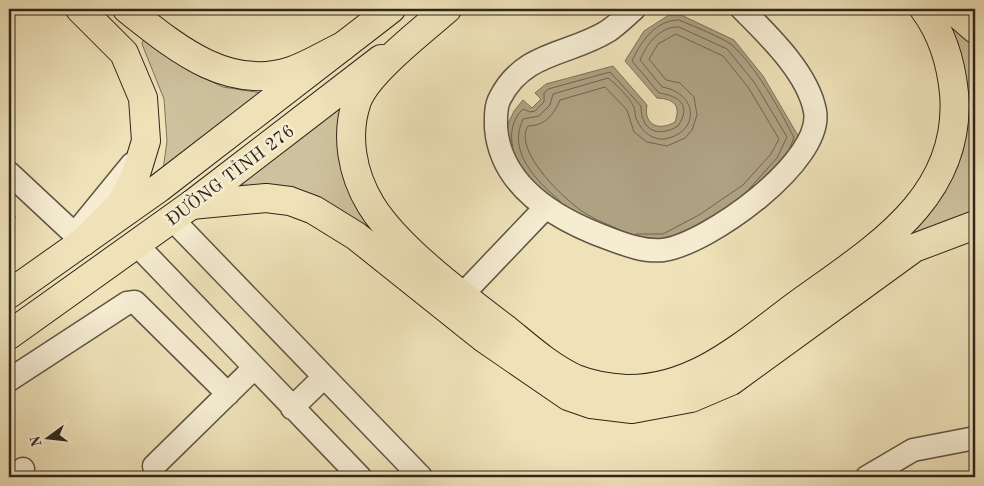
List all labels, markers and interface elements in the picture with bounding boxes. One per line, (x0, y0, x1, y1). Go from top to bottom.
street label: ĐƯỜNG TỈNH 276 (160, 118, 298, 230)
north arrow (22, 414, 72, 464)
text: N (28, 434, 45, 448)

